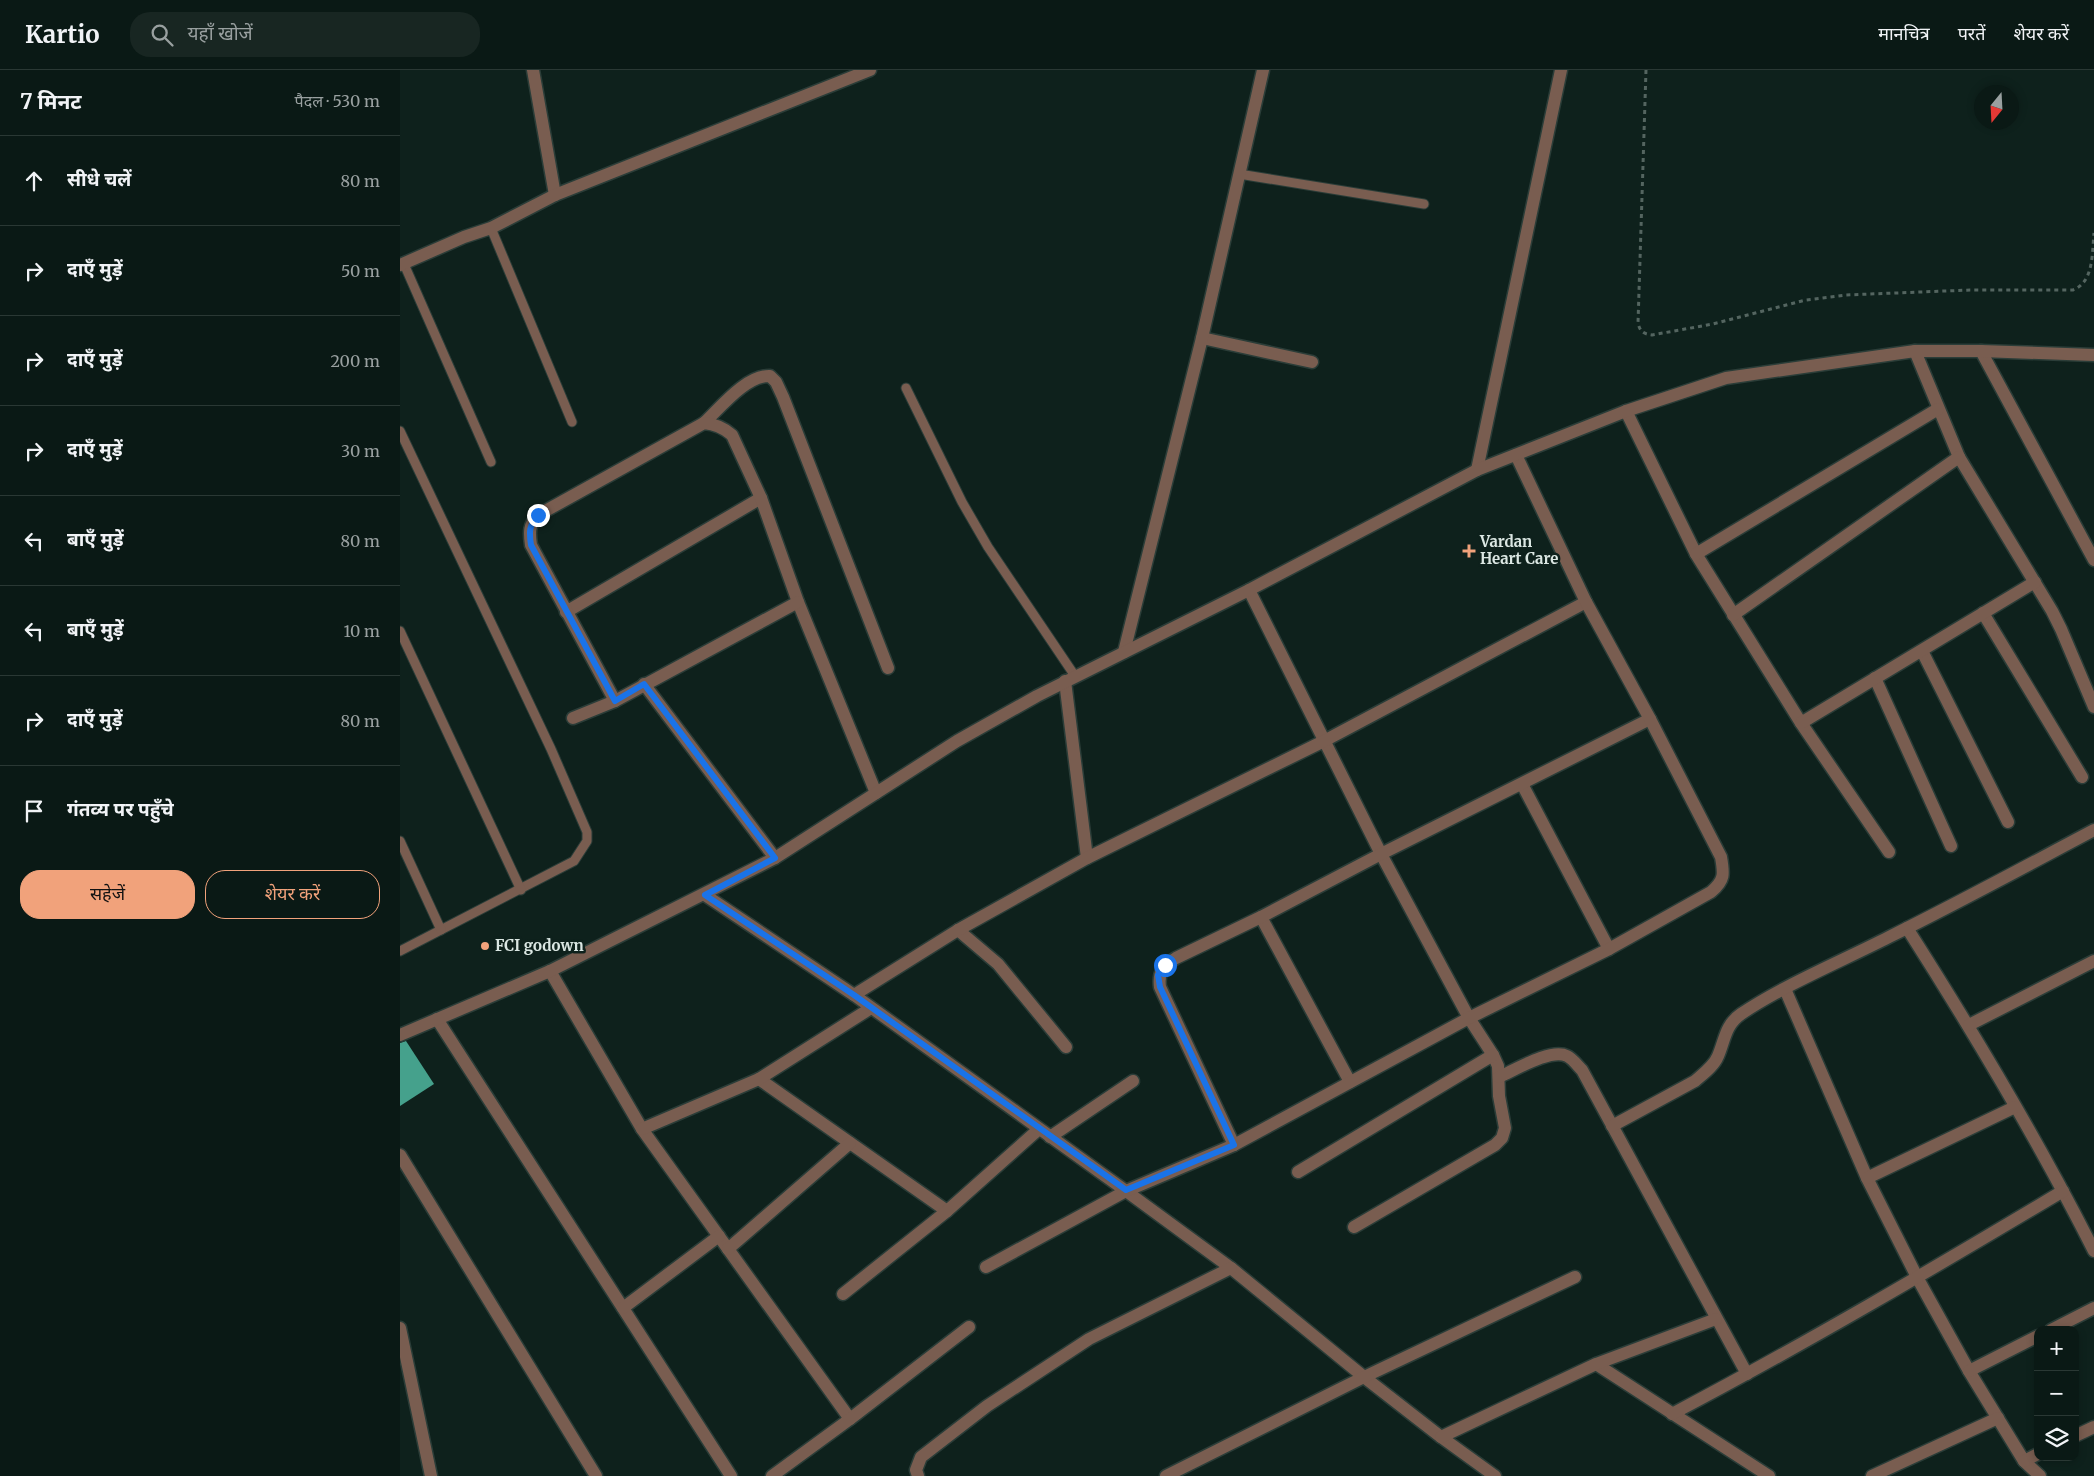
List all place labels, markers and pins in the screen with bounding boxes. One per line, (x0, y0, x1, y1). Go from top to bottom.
place label: Vardan Heart Care (1479, 532, 1558, 568)
marker: Vardan Heart Care (1462, 544, 1476, 558)
place label: FCI godown (495, 936, 584, 955)
marker: FCI godown (479, 940, 491, 952)

